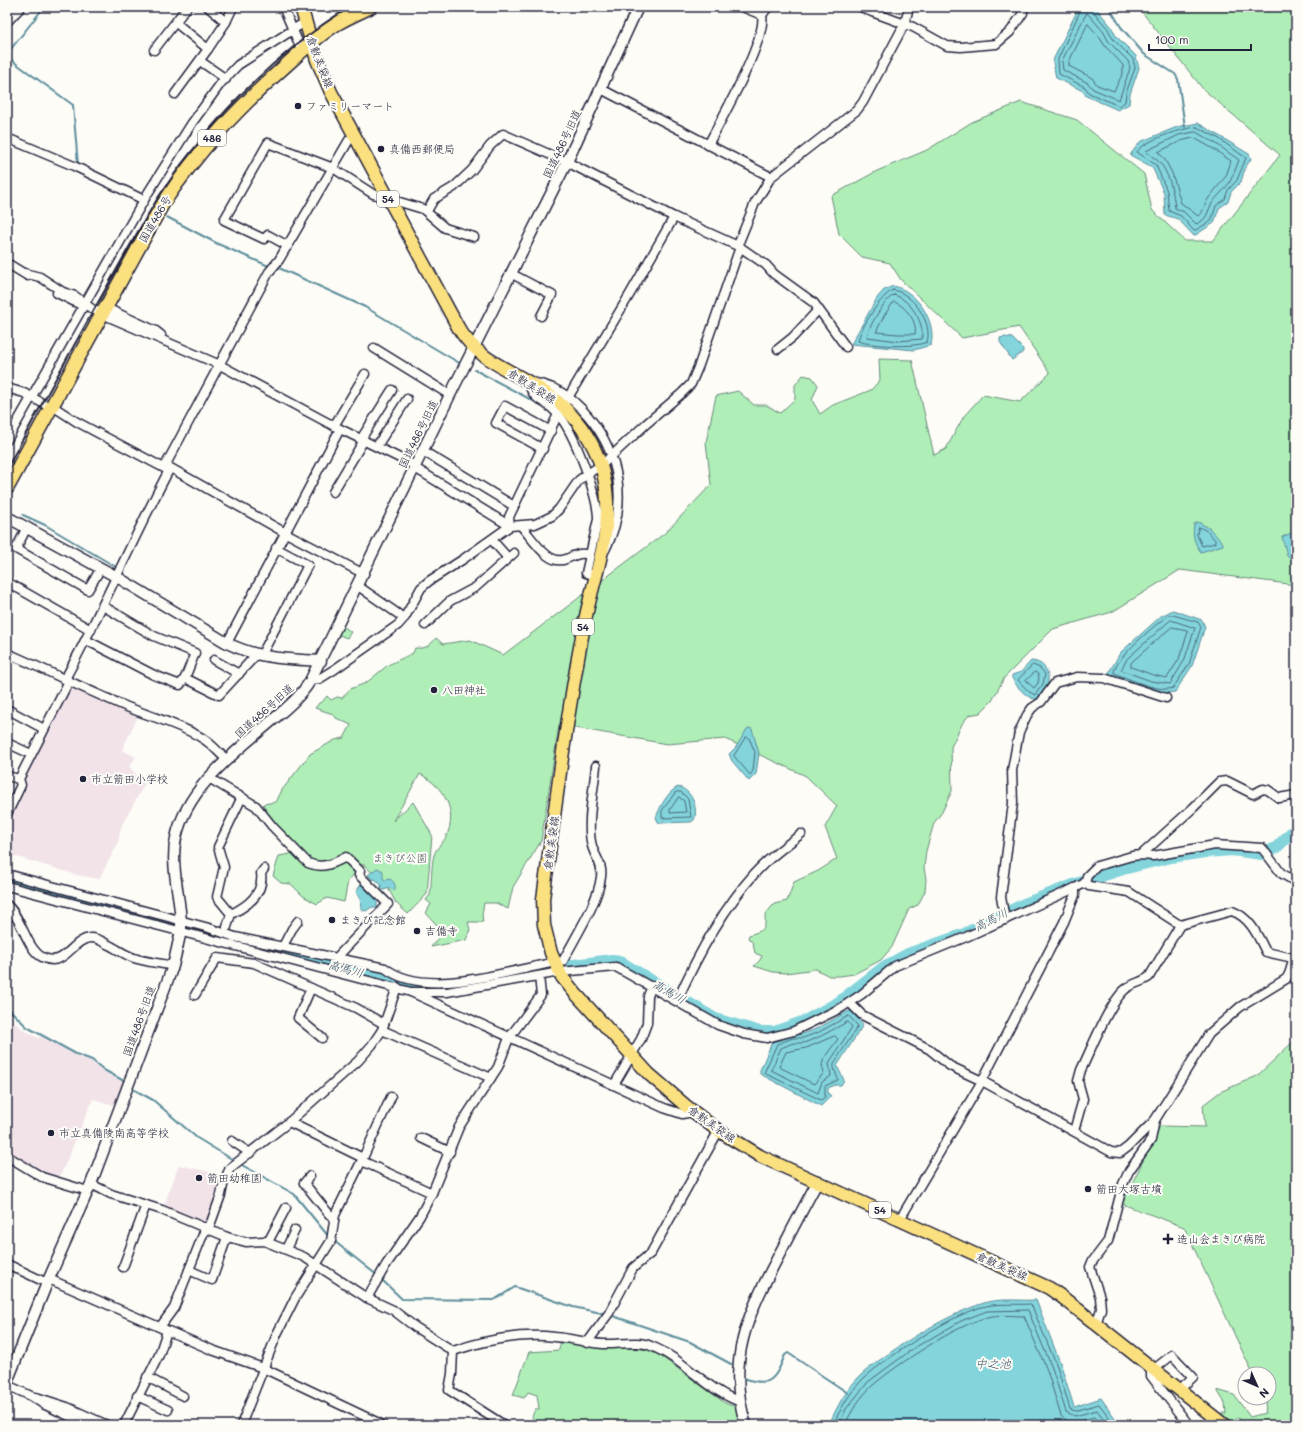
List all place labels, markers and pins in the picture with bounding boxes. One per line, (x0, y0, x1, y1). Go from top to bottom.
place label: ファミリーマート (306, 98, 394, 113)
marker: ファミリーマート (293, 101, 303, 111)
place label: 真備西郵便局 (389, 141, 455, 156)
marker: 真備西郵便局 (376, 144, 386, 154)
place label: 八田神社 (442, 682, 486, 697)
marker: 八田神社 (429, 685, 439, 695)
place label: 市立箭田小学校 (91, 771, 168, 786)
marker: 市立箭田小学校 (78, 774, 88, 784)
place label: まきび記念館 (340, 912, 406, 927)
marker: まきび記念館 (327, 915, 337, 925)
place label: 吉備寺 (425, 923, 458, 938)
marker: 吉備寺 (412, 926, 422, 936)
place label: 市立真備陵南高等学校 (59, 1125, 169, 1140)
marker: 市立真備陵南高等学校 (46, 1128, 56, 1138)
place label: 箭田幼稚園 (207, 1170, 262, 1185)
marker: 箭田幼稚園 (194, 1173, 204, 1183)
place label: 箭田大塚古墳 (1096, 1181, 1162, 1196)
marker: 箭田大塚古墳 (1083, 1184, 1093, 1194)
place label: 造山会まきび病院 (1177, 1231, 1265, 1246)
marker: 造山会まきび病院 (1162, 1233, 1174, 1245)

